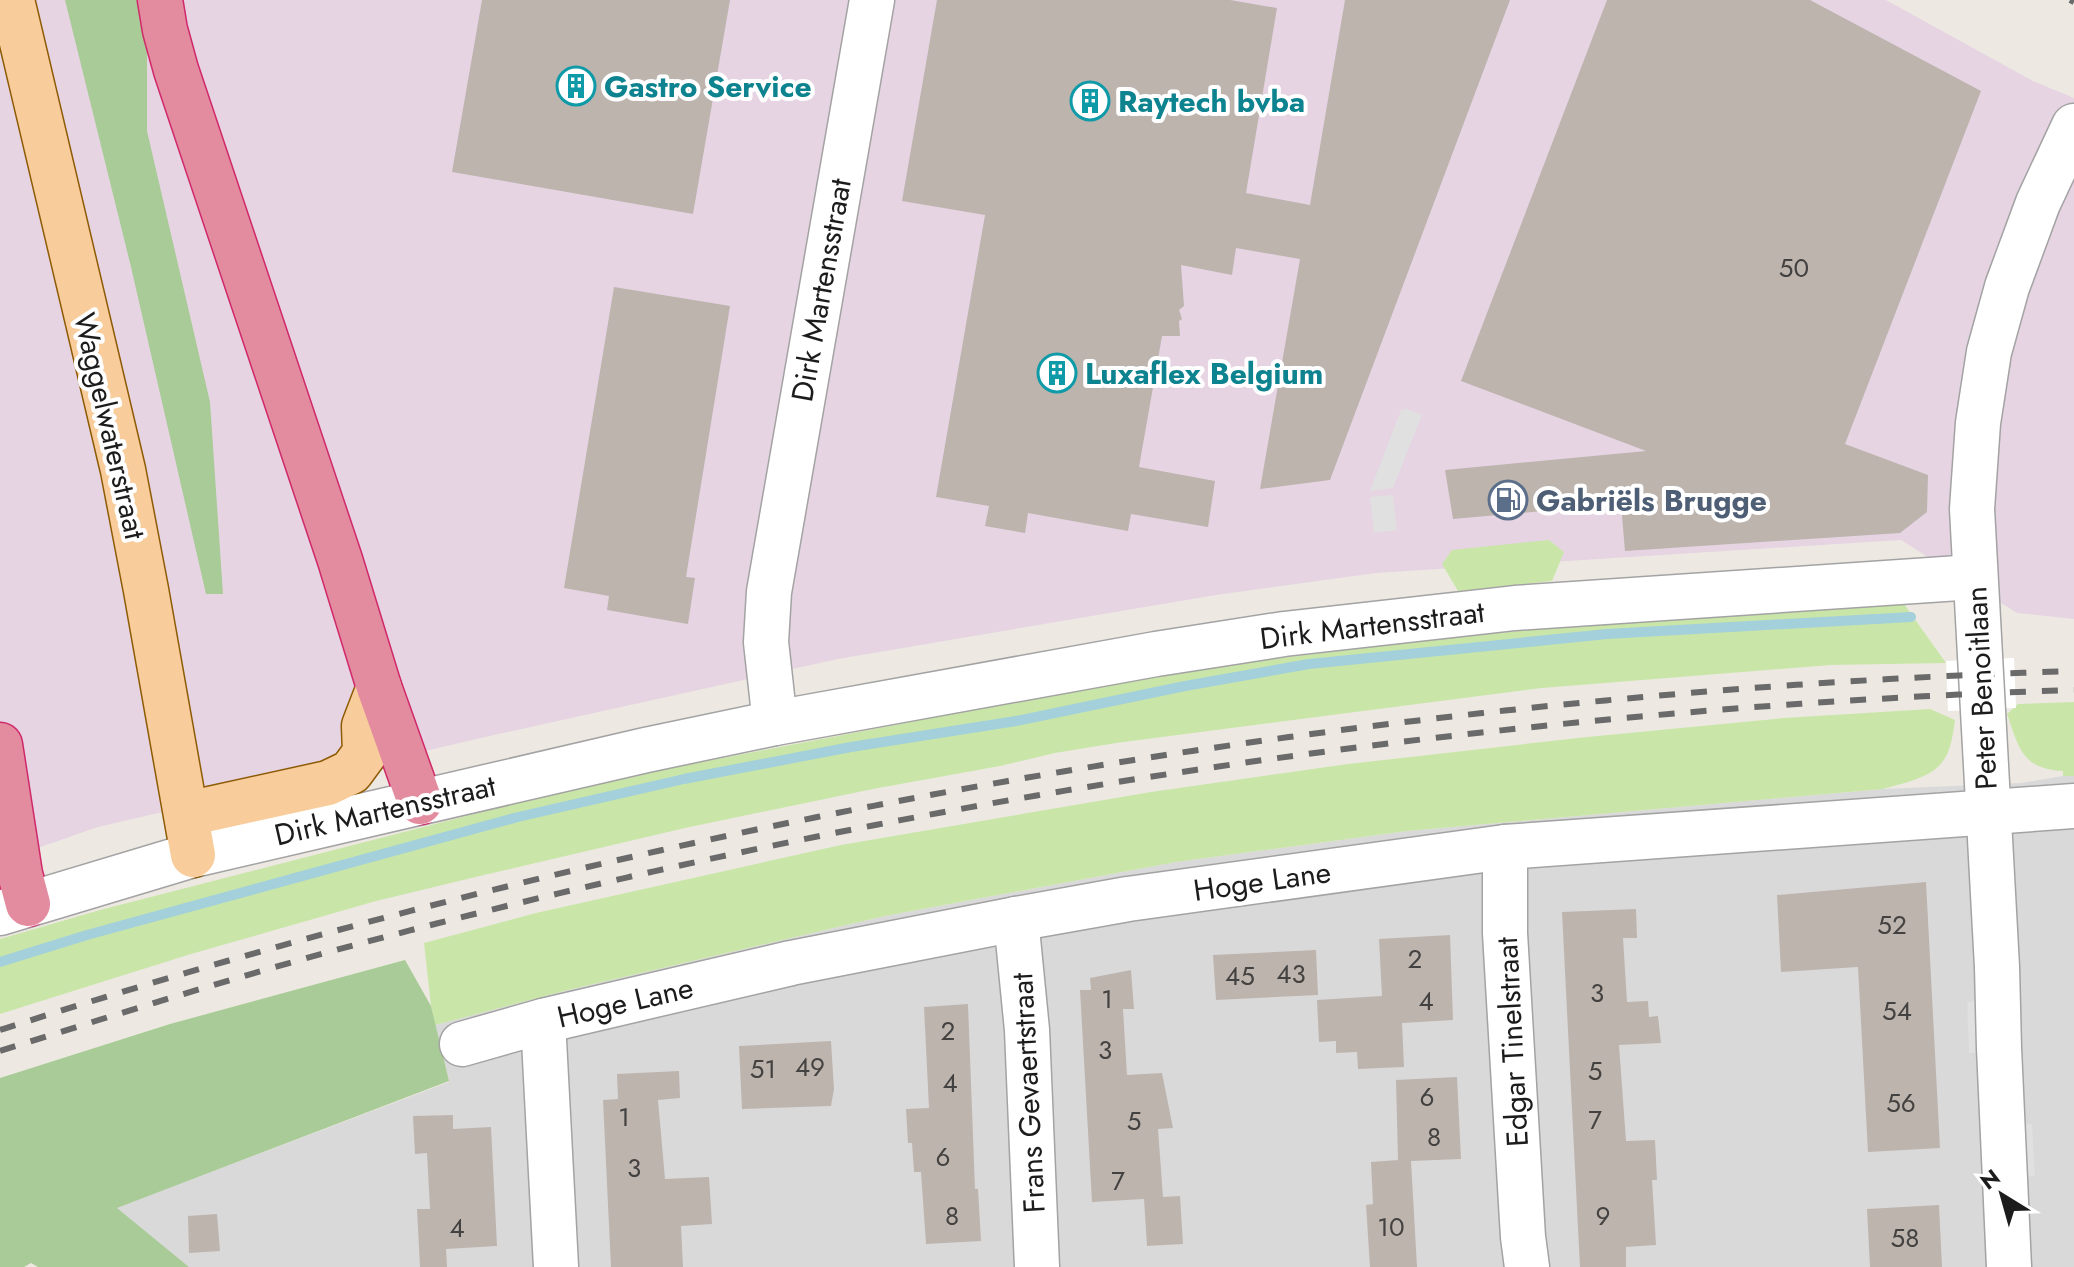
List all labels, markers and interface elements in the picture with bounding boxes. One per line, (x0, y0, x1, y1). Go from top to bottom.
building icon: Gastro Service (555, 65, 597, 107)
place label: Gastro Service (604, 65, 812, 108)
building icon: Raytech bvba (1069, 80, 1111, 122)
place label: Raytech bvba (1118, 80, 1305, 123)
street label: Dirk Martensstraat (780, 174, 862, 405)
house number: 50 (1779, 249, 1809, 287)
street label: Waggelwaterstraat (63, 309, 157, 544)
building icon: Luxaflex Belgium (1036, 352, 1078, 394)
place label: Luxaflex Belgium (1085, 352, 1323, 395)
fuel station icon: Gabriëls Brugge (1487, 479, 1529, 521)
place label: Gabriëls Brugge (1536, 479, 1767, 522)
street label: Peter Benoitlaan (1954, 585, 2008, 791)
street label: Dirk Martensstraat (1257, 590, 1487, 660)
street label: Dirk Martensstraat (270, 763, 501, 856)
street label: Hoge Lane (1190, 850, 1334, 912)
house number: 52 (1877, 906, 1907, 944)
street label: Edgar Tinelstraat (1485, 935, 1539, 1148)
house number: 2 (1408, 940, 1422, 978)
house number: 43 (1276, 955, 1306, 993)
house number: 45 (1225, 957, 1255, 995)
street label: Hoge Lane (553, 965, 697, 1039)
street label: Frans Gevaertstraat (1000, 971, 1056, 1214)
house number: 3 (1590, 974, 1604, 1012)
house number: 1 (1101, 980, 1113, 1018)
house number: 4 (1418, 982, 1434, 1020)
house number: 54 (1882, 992, 1912, 1030)
house number: 2 (941, 1012, 955, 1050)
house number: 3 (1098, 1031, 1112, 1069)
house number: 49 (795, 1048, 825, 1086)
house number: 51 (750, 1050, 776, 1088)
house number: 5 (1588, 1052, 1602, 1090)
house number: 4 (942, 1064, 958, 1102)
house number: 6 (1420, 1078, 1434, 1116)
house number: 56 (1886, 1084, 1916, 1122)
house number: 1 (618, 1098, 630, 1136)
house number: 7 (1588, 1101, 1602, 1139)
house number: 5 (1127, 1102, 1141, 1140)
house number: 8 (1427, 1118, 1441, 1156)
house number: 6 (936, 1138, 950, 1176)
house number: 3 (627, 1149, 641, 1187)
north arrow (1962, 1155, 2042, 1235)
text: N (1973, 1161, 2007, 1197)
house number: 7 (1111, 1162, 1125, 1200)
house number: 8 (945, 1197, 959, 1235)
house number: 9 (1596, 1197, 1610, 1235)
house number: 10 (1377, 1208, 1405, 1246)
house number: 4 (449, 1209, 465, 1247)
house number: 58 (1891, 1219, 1919, 1257)

